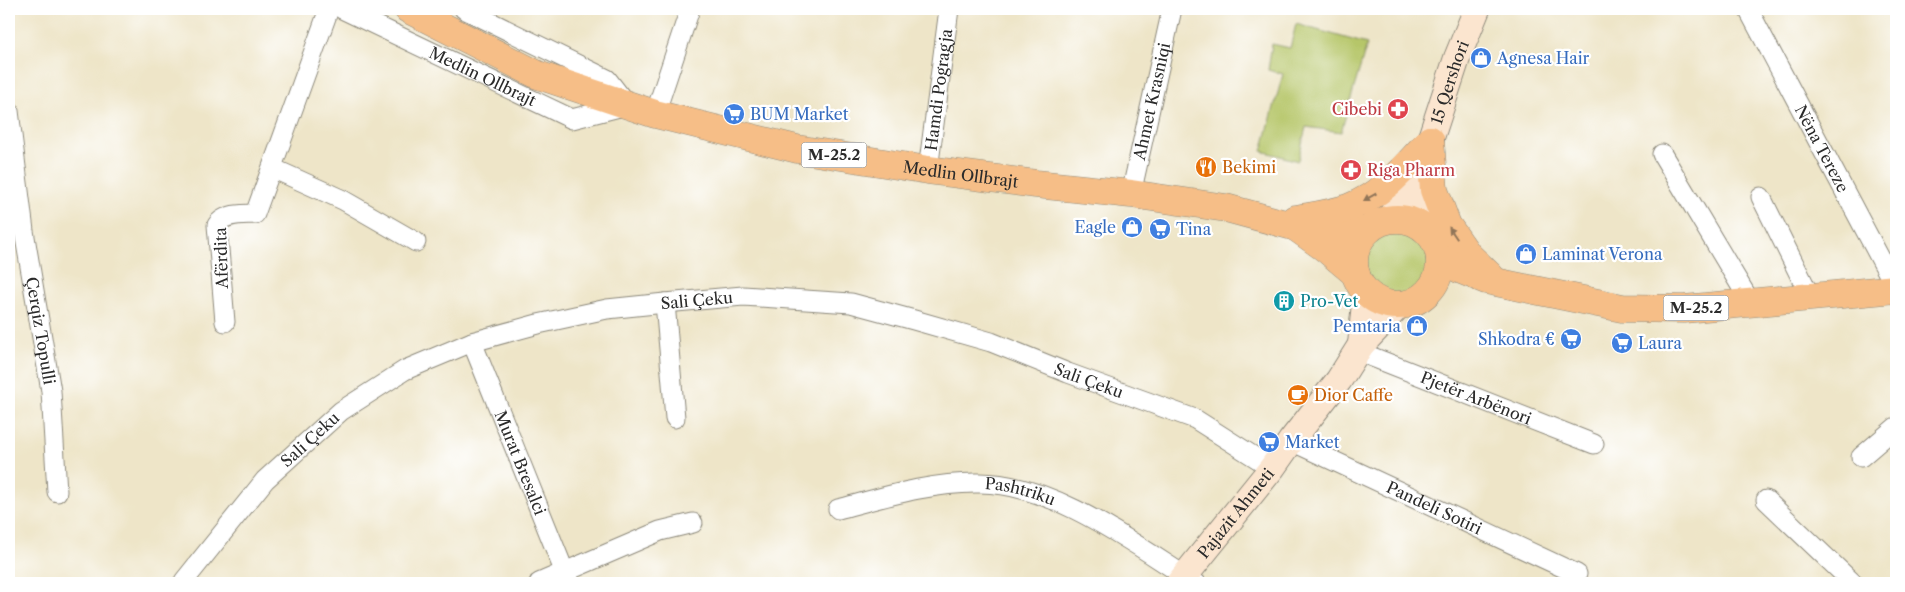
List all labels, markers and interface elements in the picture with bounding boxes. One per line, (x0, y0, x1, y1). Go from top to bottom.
street label: Hamdi Pogragja (921, 27, 956, 152)
street label: 15 Qershori (1426, 37, 1473, 127)
street label: Ahmet Krasniqi (1129, 41, 1174, 163)
street label: Medlin Ollbrajt (426, 42, 540, 111)
shop icon: Agnesa Hair (1469, 46, 1493, 70)
place label: Agnesa Hair (1496, 48, 1590, 68)
pharmacy icon: Cibebi (1386, 97, 1410, 121)
place label: Cibebi (1332, 99, 1382, 119)
street label: Nëna Tereze (1791, 101, 1853, 196)
supermarket icon: BUM Market (722, 102, 746, 126)
place label: BUM Market (750, 104, 849, 124)
road number: M-25.2 (802, 142, 866, 168)
restaurant icon: Bekimi (1194, 155, 1218, 179)
street label: Medlin Ollbrajt (902, 156, 1020, 192)
place label: Bekimi (1222, 157, 1276, 177)
pharmacy icon: Riga Pharm (1339, 158, 1363, 182)
place label: Riga Pharm (1367, 160, 1455, 180)
one-way arrow (1362, 193, 1377, 201)
shop icon: Eagle (1120, 215, 1144, 239)
place label: Eagle (1074, 217, 1116, 237)
supermarket icon: Tina (1148, 217, 1172, 241)
place label: Tina (1176, 219, 1212, 239)
street label: Afërdita (210, 226, 232, 290)
one-way arrow (1448, 226, 1457, 240)
shop icon: Laminat Verona (1514, 242, 1538, 266)
place label: Laminat Verona (1542, 244, 1663, 264)
street label: Çerqiz Topulli (22, 275, 60, 386)
street label: Sali Çeku (660, 287, 734, 313)
building icon: Pro-Vet (1272, 289, 1296, 313)
place label: Pro-Vet (1300, 291, 1359, 311)
road number: M-25.2 (1664, 296, 1728, 320)
shop icon: Pemtaria (1405, 314, 1429, 338)
place label: Pemtaria (1333, 316, 1402, 336)
supermarket icon: Shkodra € (1559, 327, 1583, 351)
place label: Shkodra € (1478, 329, 1555, 349)
supermarket icon: Laura (1610, 331, 1634, 355)
place label: Laura (1638, 333, 1682, 353)
street label: Sali Çeku (1051, 358, 1126, 402)
street label: Pjetër Arbënori (1418, 367, 1535, 429)
cafe icon: Dior Caffe (1286, 383, 1310, 407)
place label: Dior Caffe (1314, 385, 1393, 405)
street label: Murat Bresalci (491, 407, 551, 518)
street label: Sali Çeku (276, 408, 343, 471)
supermarket icon: Market (1257, 430, 1281, 454)
place label: Market (1285, 432, 1340, 452)
street label: Pajazit Ahmeti (1193, 464, 1278, 562)
street label: Pashtriku (984, 473, 1059, 510)
street label: Pandeli Sotiri (1383, 477, 1485, 538)

